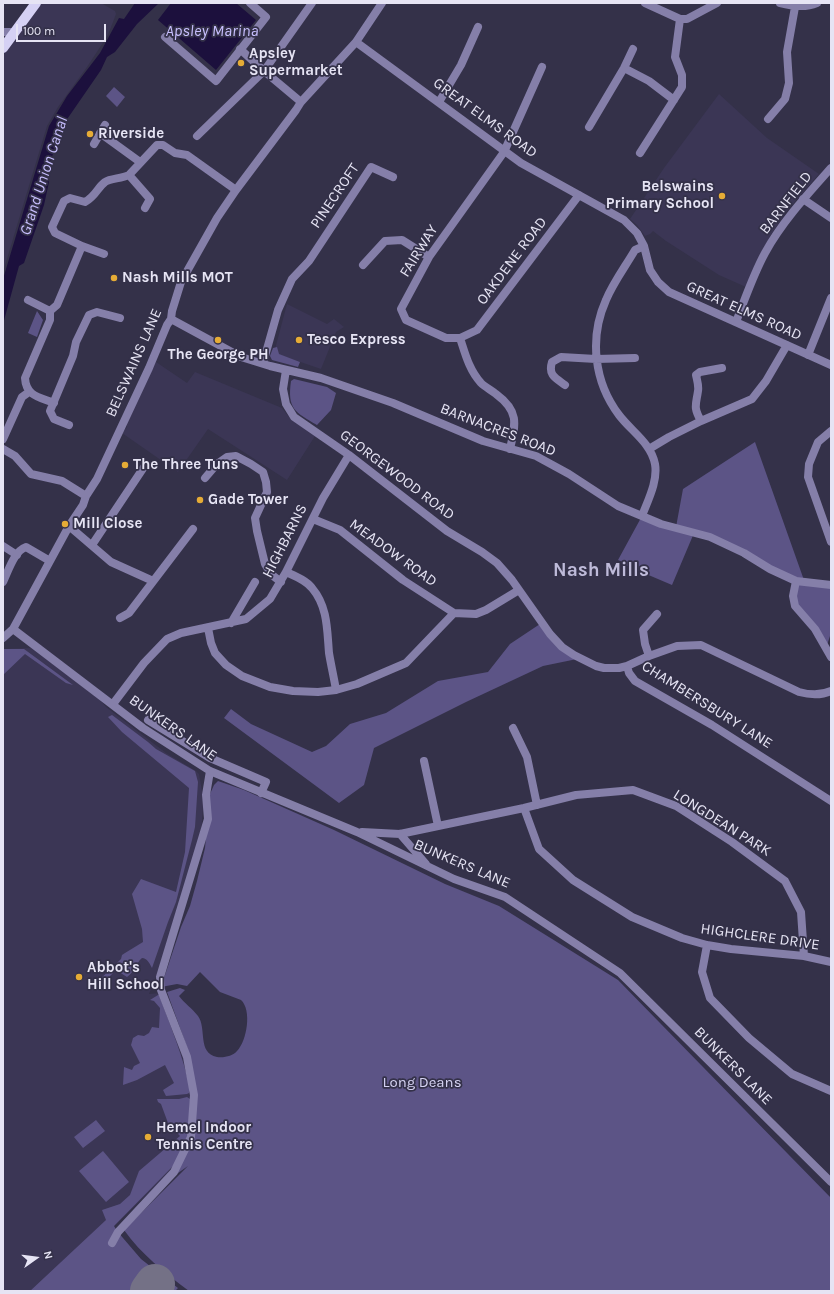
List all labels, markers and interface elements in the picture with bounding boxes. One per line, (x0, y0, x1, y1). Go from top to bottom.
scale bar (18, 16, 108, 42)
water label: Apsley Marina (165, 21, 259, 41)
text: 100 m (23, 24, 55, 38)
place label: Apsley Supermarket (249, 45, 343, 80)
marker: Apsley Supermarket (236, 58, 246, 68)
street label: GREAT ELMS ROAD (429, 74, 541, 162)
water label: Grand Union Canal (16, 114, 72, 238)
place label: Riverside (98, 125, 164, 143)
marker: Riverside (85, 129, 95, 139)
street label: PINECROFT (307, 160, 363, 232)
street label: BARNFIELD (756, 168, 816, 238)
place label: Belswains Primary School (606, 178, 714, 213)
marker: Belswains Primary School (717, 191, 727, 201)
street label: OAKDENE ROAD (473, 214, 551, 308)
street label: FAIRWAY (396, 221, 442, 281)
place label: Nash Mills MOT (122, 269, 233, 287)
marker: Nash Mills MOT (109, 273, 119, 283)
street label: GREAT ELMS ROAD (683, 277, 805, 345)
street label: BELSWAINS LANE (102, 306, 166, 420)
place label: Tesco Express (307, 331, 406, 349)
marker: The George PH (213, 335, 223, 345)
marker: Tesco Express (294, 335, 304, 345)
place label: The George PH (167, 346, 269, 364)
street label: BARNACRES ROAD (437, 400, 559, 460)
street label: GEORGEWOOD ROAD (336, 426, 458, 524)
place label: The Three Tuns (133, 456, 238, 474)
marker: The Three Tuns (120, 460, 130, 470)
place label: Gade Tower (208, 491, 288, 509)
marker: Gade Tower (195, 495, 205, 505)
street label: HIGHBARNS (259, 501, 311, 581)
place label: Mill Close (73, 515, 142, 533)
street label: MEADOW ROAD (346, 515, 440, 591)
marker: Mill Close (60, 519, 70, 529)
district label: Nash Mills (553, 560, 649, 582)
street label: CHAMBERSBURY LANE (638, 657, 776, 753)
street label: BUNKERS LANE (126, 691, 220, 765)
street label: LONGDEAN PARK (670, 786, 774, 860)
street label: BUNKERS LANE (411, 836, 513, 892)
street label: HIGHCLERE DRIVE (699, 920, 821, 954)
place label: Abbot's Hill School (87, 959, 164, 994)
marker: Abbot's Hill School (74, 972, 84, 982)
street label: BUNKERS LANE (690, 1023, 776, 1109)
park label: Long Deans (382, 1074, 462, 1092)
place label: Hemel Indoor Tennis Centre (156, 1119, 253, 1154)
marker: Hemel Indoor Tennis Centre (143, 1132, 153, 1142)
north arrow (16, 1238, 56, 1278)
text: N (41, 1250, 55, 1260)

